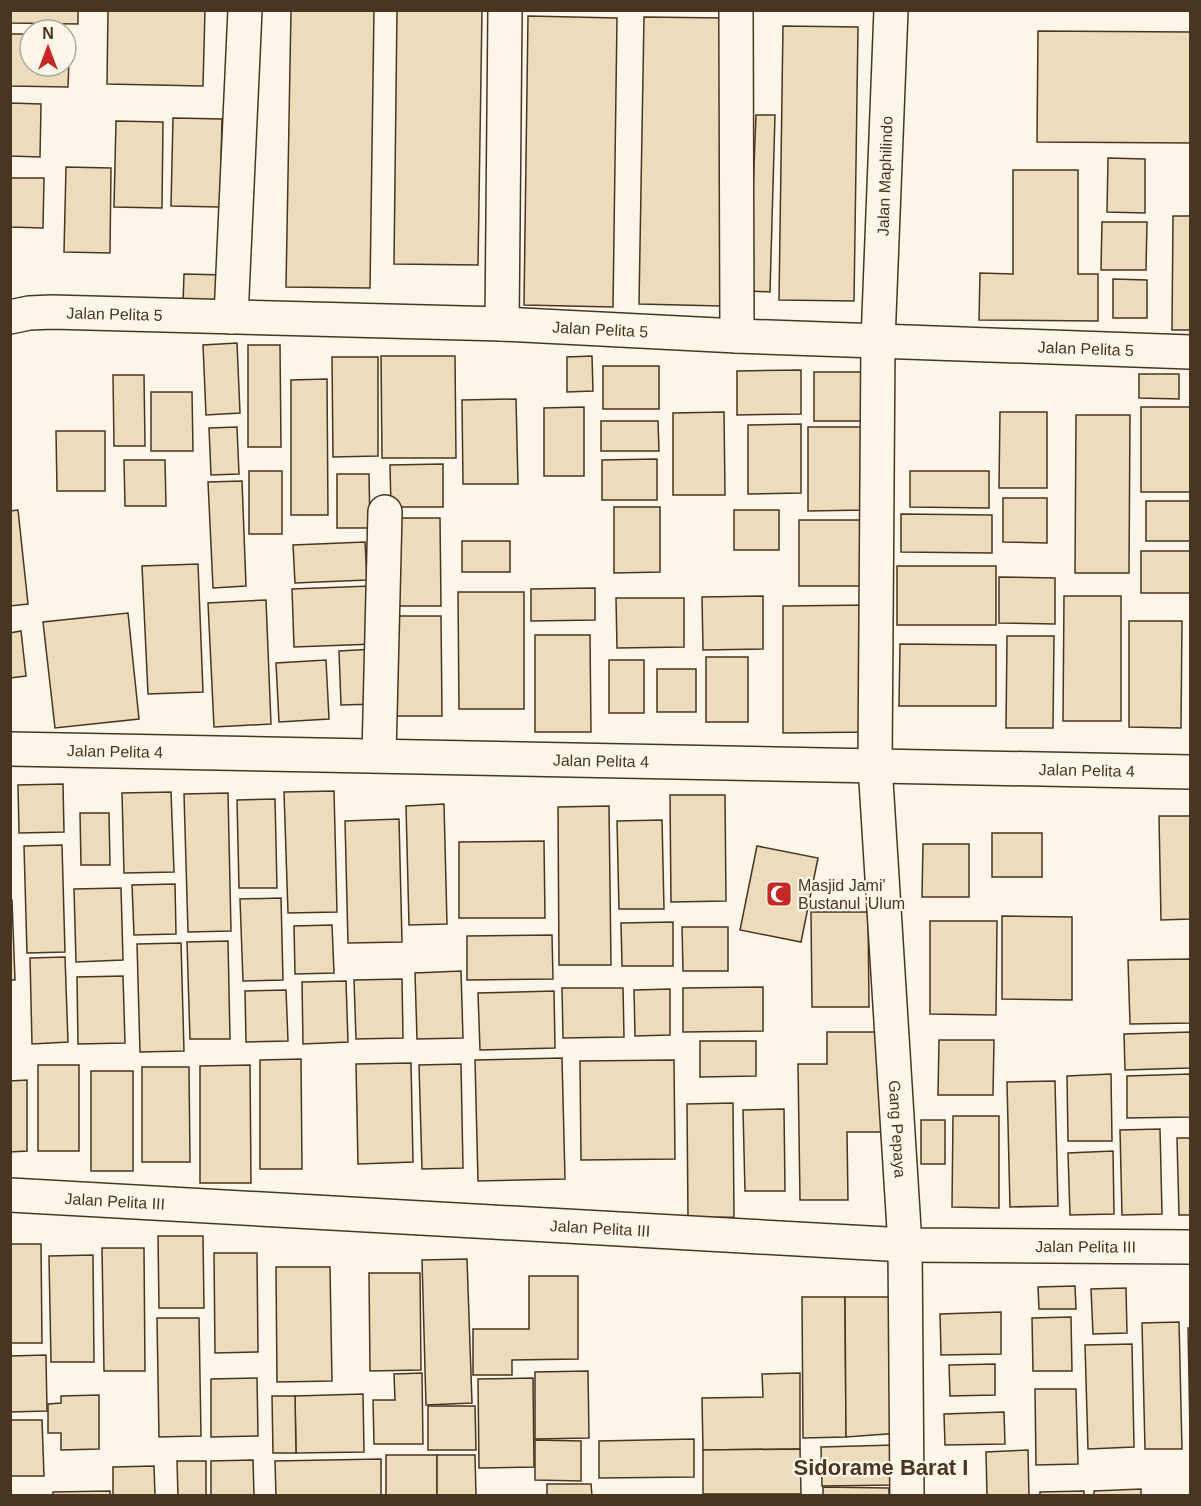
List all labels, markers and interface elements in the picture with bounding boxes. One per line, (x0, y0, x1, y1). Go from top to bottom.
north arrow (18, 18, 78, 78)
text: N (42, 25, 54, 42)
street label: Jalan Maphilindo (874, 116, 896, 236)
street label: Jalan Pelita 5 (66, 304, 163, 323)
street label: Jalan Pelita 5 (552, 318, 649, 340)
street label: Jalan Pelita 5 (1038, 338, 1134, 359)
street label: Jalan Pelita 4 (67, 742, 163, 760)
street label: Jalan Pelita 4 (553, 751, 649, 770)
street label: Jalan Pelita 4 (1039, 761, 1135, 779)
place label: Masjid Jami' Bustanul 'Ulum (798, 877, 905, 912)
mosque icon: Masjid Jami' Bustanul 'Ulum (764, 879, 794, 909)
street label: Gang Pepaya (886, 1080, 909, 1179)
street label: Jalan Pelita III (64, 1190, 166, 1212)
street label: Jalan Pelita III (549, 1217, 651, 1239)
street label: Jalan Pelita III (1035, 1237, 1136, 1255)
district label: Sidorame Barat I (794, 1455, 968, 1480)

